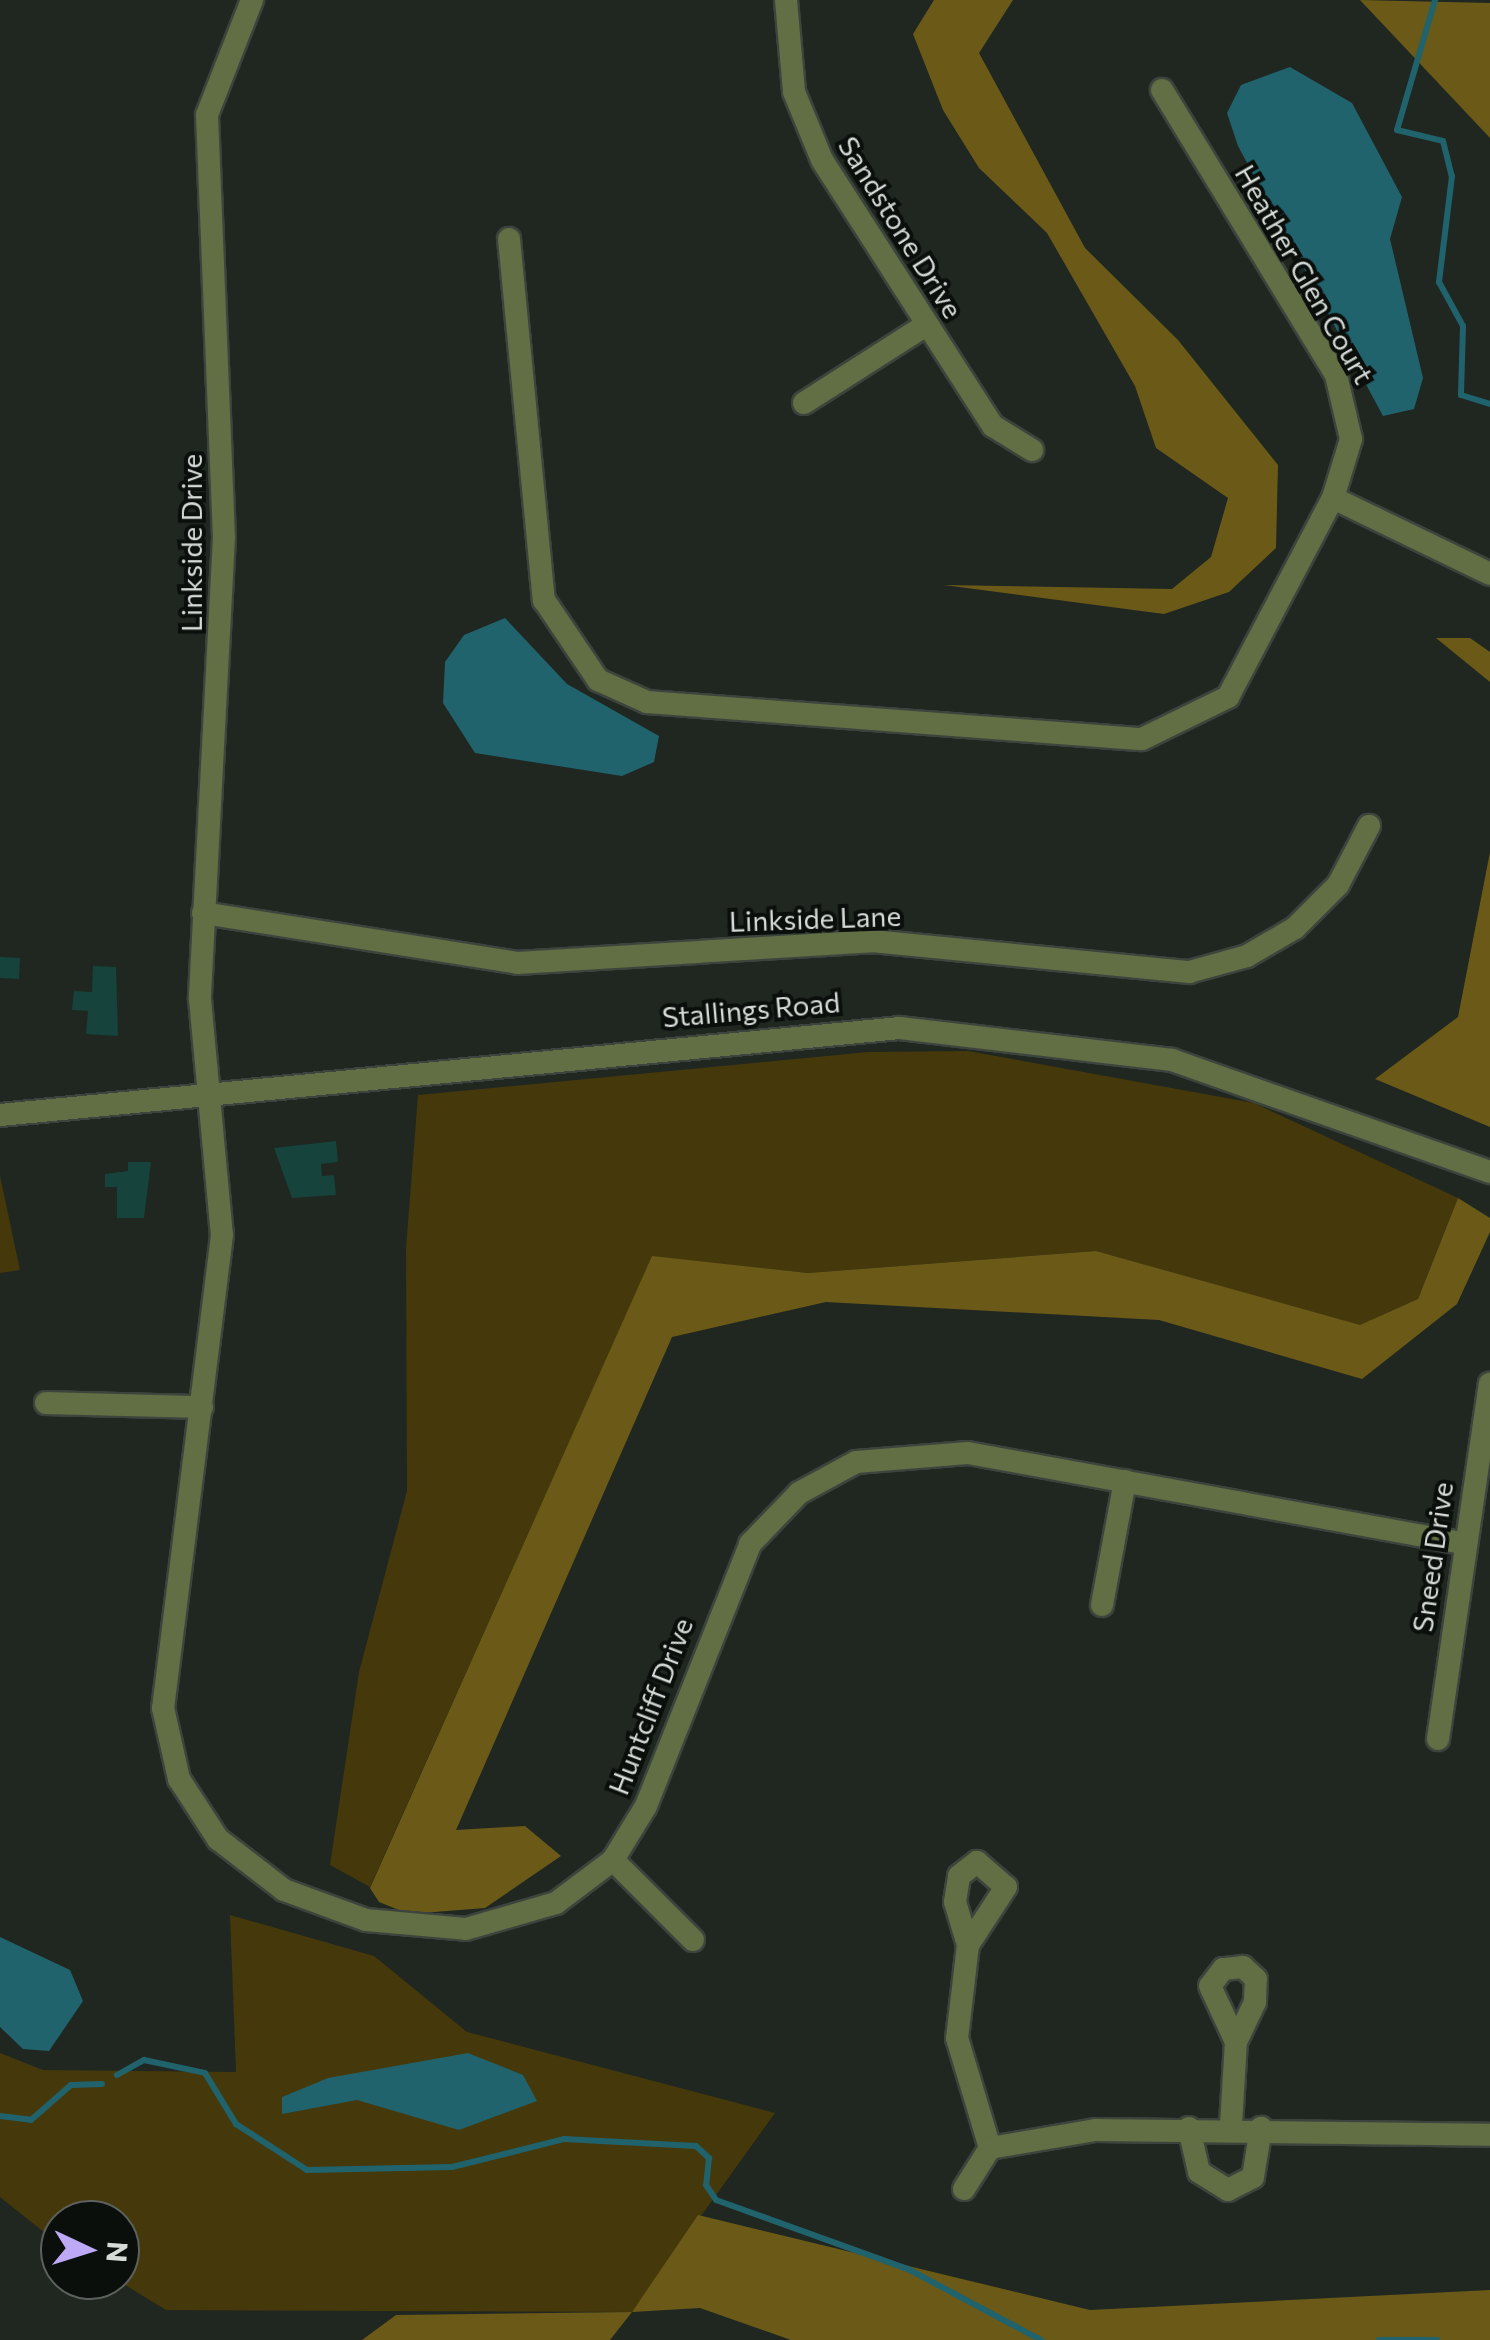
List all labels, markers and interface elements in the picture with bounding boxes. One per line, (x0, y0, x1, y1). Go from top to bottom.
street label: Sandstone Drive (832, 130, 970, 324)
street label: Heather Glen Court (1229, 159, 1381, 389)
street label: Linkside Drive (174, 454, 208, 632)
street label: Linkside Lane (728, 898, 902, 938)
street label: Stallings Road (661, 984, 841, 1034)
street label: Sneed Drive (1405, 1480, 1459, 1634)
street label: Huntcliff Drive (601, 1613, 699, 1799)
north arrow (40, 2200, 140, 2300)
text: N (100, 2240, 136, 2264)

